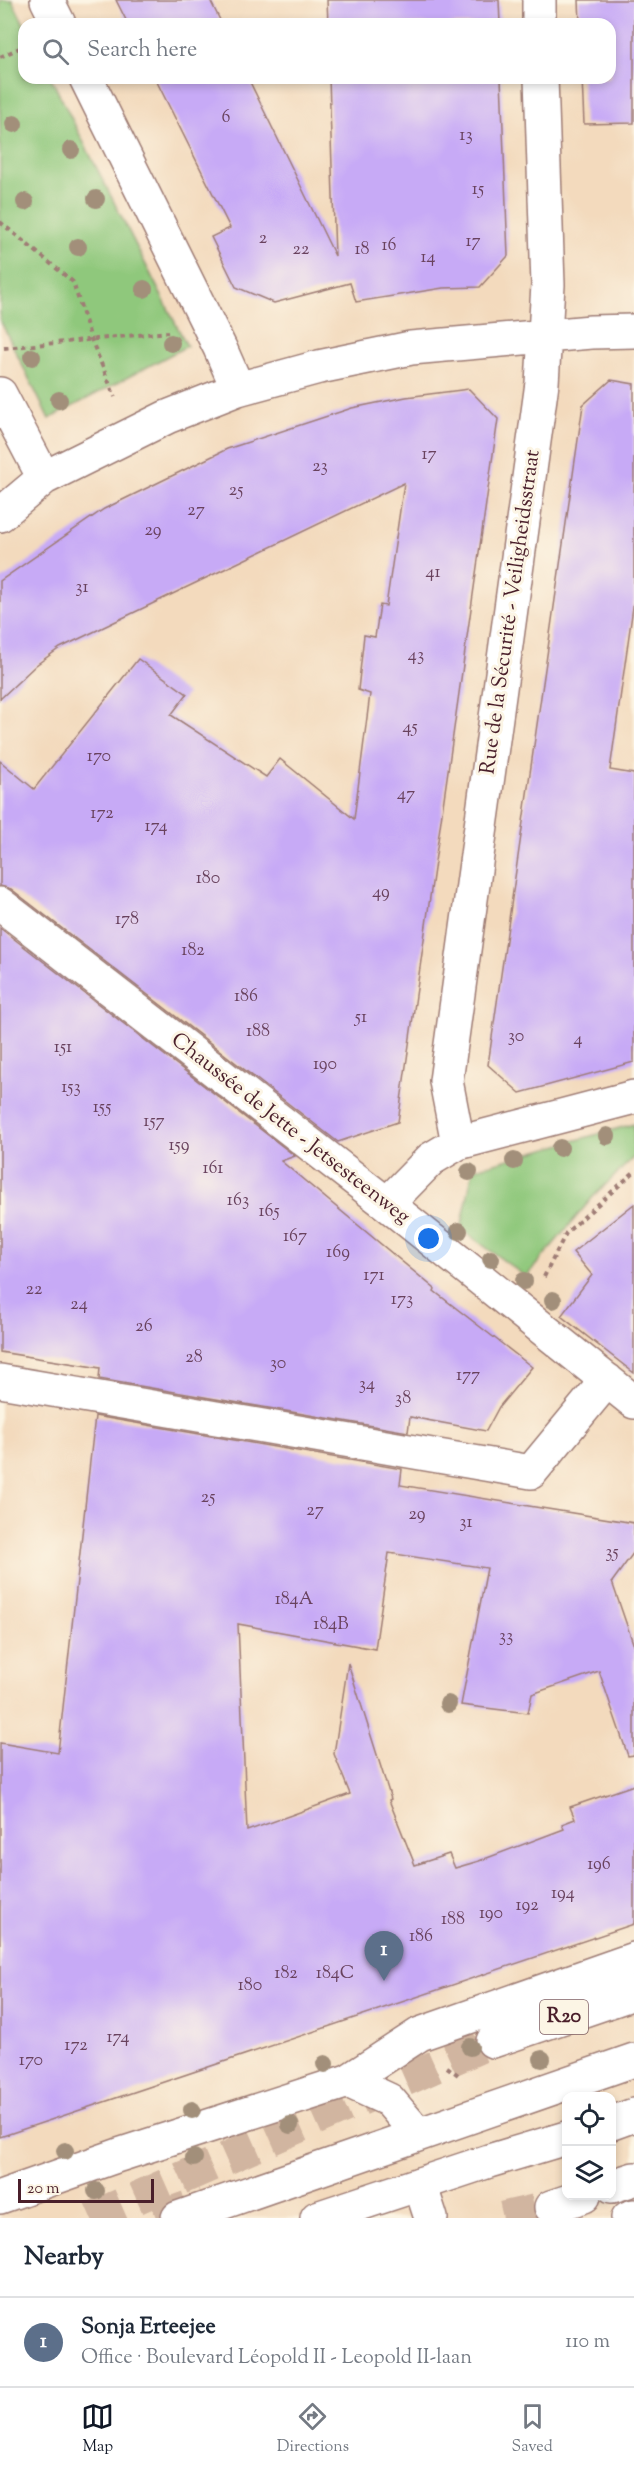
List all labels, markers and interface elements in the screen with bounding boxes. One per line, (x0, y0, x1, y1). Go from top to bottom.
search box (18, 18, 616, 84)
icon: search (39, 35, 72, 68)
text: Search here (87, 35, 197, 67)
house number: 6 (222, 105, 231, 131)
house number: 13 (459, 123, 473, 149)
house number: 15 (472, 177, 484, 203)
house number: 2 (259, 226, 268, 252)
house number: 17 (465, 229, 481, 255)
house number: 16 (381, 233, 397, 259)
house number: 22 (293, 237, 310, 263)
house number: 18 (354, 237, 370, 263)
house number: 14 (420, 245, 436, 271)
house number: 17 (421, 442, 437, 468)
street label: Rue de la Sécurité - Veiligheidsstraat (473, 448, 549, 776)
house number: 23 (312, 454, 328, 480)
house number: 25 (229, 478, 243, 504)
house number: 27 (187, 498, 205, 524)
house number: 29 (144, 518, 162, 544)
house number: 41 (425, 560, 441, 586)
house number: 31 (75, 575, 89, 601)
house number: 43 (408, 643, 424, 669)
house number: 45 (402, 715, 418, 741)
house number: 170 (87, 744, 111, 770)
house number: 47 (397, 782, 415, 808)
house number: 172 (90, 801, 114, 827)
house number: 174 (145, 814, 168, 840)
house number: 180 (196, 866, 220, 892)
house number: 49 (372, 880, 390, 906)
house number: 178 (115, 907, 139, 933)
house number: 182 (181, 938, 205, 964)
house number: 186 (234, 984, 258, 1010)
house number: 51 (354, 1005, 367, 1031)
house number: 188 (246, 1019, 270, 1045)
house number: 30 (508, 1024, 524, 1050)
street label: Chaussée de Jette - Jetsesteenweg (164, 1026, 416, 1232)
house number: 4 (573, 1027, 583, 1053)
house number: 151 (54, 1035, 72, 1061)
house number: 190 (313, 1052, 337, 1078)
house number: 153 (61, 1075, 81, 1101)
house number: 155 (93, 1095, 111, 1121)
house number: 157 (143, 1109, 165, 1135)
house number: 159 (168, 1133, 190, 1159)
house number: 161 (202, 1156, 224, 1182)
house number: 163 (227, 1188, 249, 1214)
house number: 165 (258, 1199, 280, 1225)
house number: 167 (283, 1224, 307, 1250)
your location (414, 1224, 443, 1253)
house number: 169 (326, 1240, 350, 1266)
house number: 171 (363, 1263, 385, 1289)
house number: 22 (26, 1277, 43, 1303)
house number: 173 (391, 1287, 413, 1313)
house number: 24 (70, 1292, 88, 1318)
house number: 26 (135, 1314, 153, 1340)
house number: 28 (185, 1345, 203, 1371)
house number: 30 (270, 1351, 286, 1377)
house number: 177 (456, 1363, 480, 1389)
house number: 34 (359, 1372, 375, 1398)
house number: 38 (395, 1386, 411, 1412)
house number: 25 (201, 1485, 215, 1511)
house number: 27 (306, 1498, 324, 1524)
house number: 29 (408, 1502, 426, 1528)
house number: 31 (459, 1510, 473, 1536)
house number: 35 (605, 1540, 619, 1566)
house number: 184A (275, 1587, 314, 1613)
house number: 184B (313, 1612, 349, 1638)
house number: 33 (499, 1624, 513, 1650)
house number: 196 (587, 1852, 611, 1878)
house number: 194 (551, 1881, 575, 1907)
house number: 192 (515, 1893, 539, 1919)
house number: 190 (479, 1901, 503, 1927)
house number: 188 (441, 1907, 465, 1933)
house number: 186 (409, 1924, 433, 1950)
pin: 1 (364, 1932, 404, 1981)
house number: 182 (274, 1961, 298, 1987)
house number: 184C (316, 1961, 354, 1987)
house number: 180 (238, 1973, 262, 1999)
road number: R20 (540, 2000, 588, 2034)
house number: 174 (107, 2025, 130, 2051)
house number: 172 (64, 2033, 88, 2059)
house number: 170 (19, 2048, 43, 2074)
map controls (562, 2092, 616, 2200)
button: locate (562, 2092, 616, 2146)
button: layers (562, 2146, 616, 2200)
scale bar (18, 2176, 154, 2204)
text: 20 m (27, 2178, 60, 2201)
text: Nearby (24, 2239, 104, 2276)
text: Sonja Erteejee (81, 2312, 216, 2344)
text: 1 (40, 2328, 47, 2357)
text: 110 m (565, 2328, 610, 2357)
text: Office · Boulevard Léopold II - Leopold II-laan (81, 2344, 472, 2373)
tab: Map (81, 2400, 114, 2459)
tab: Directions (277, 2400, 349, 2459)
tab: Saved (512, 2400, 553, 2459)

